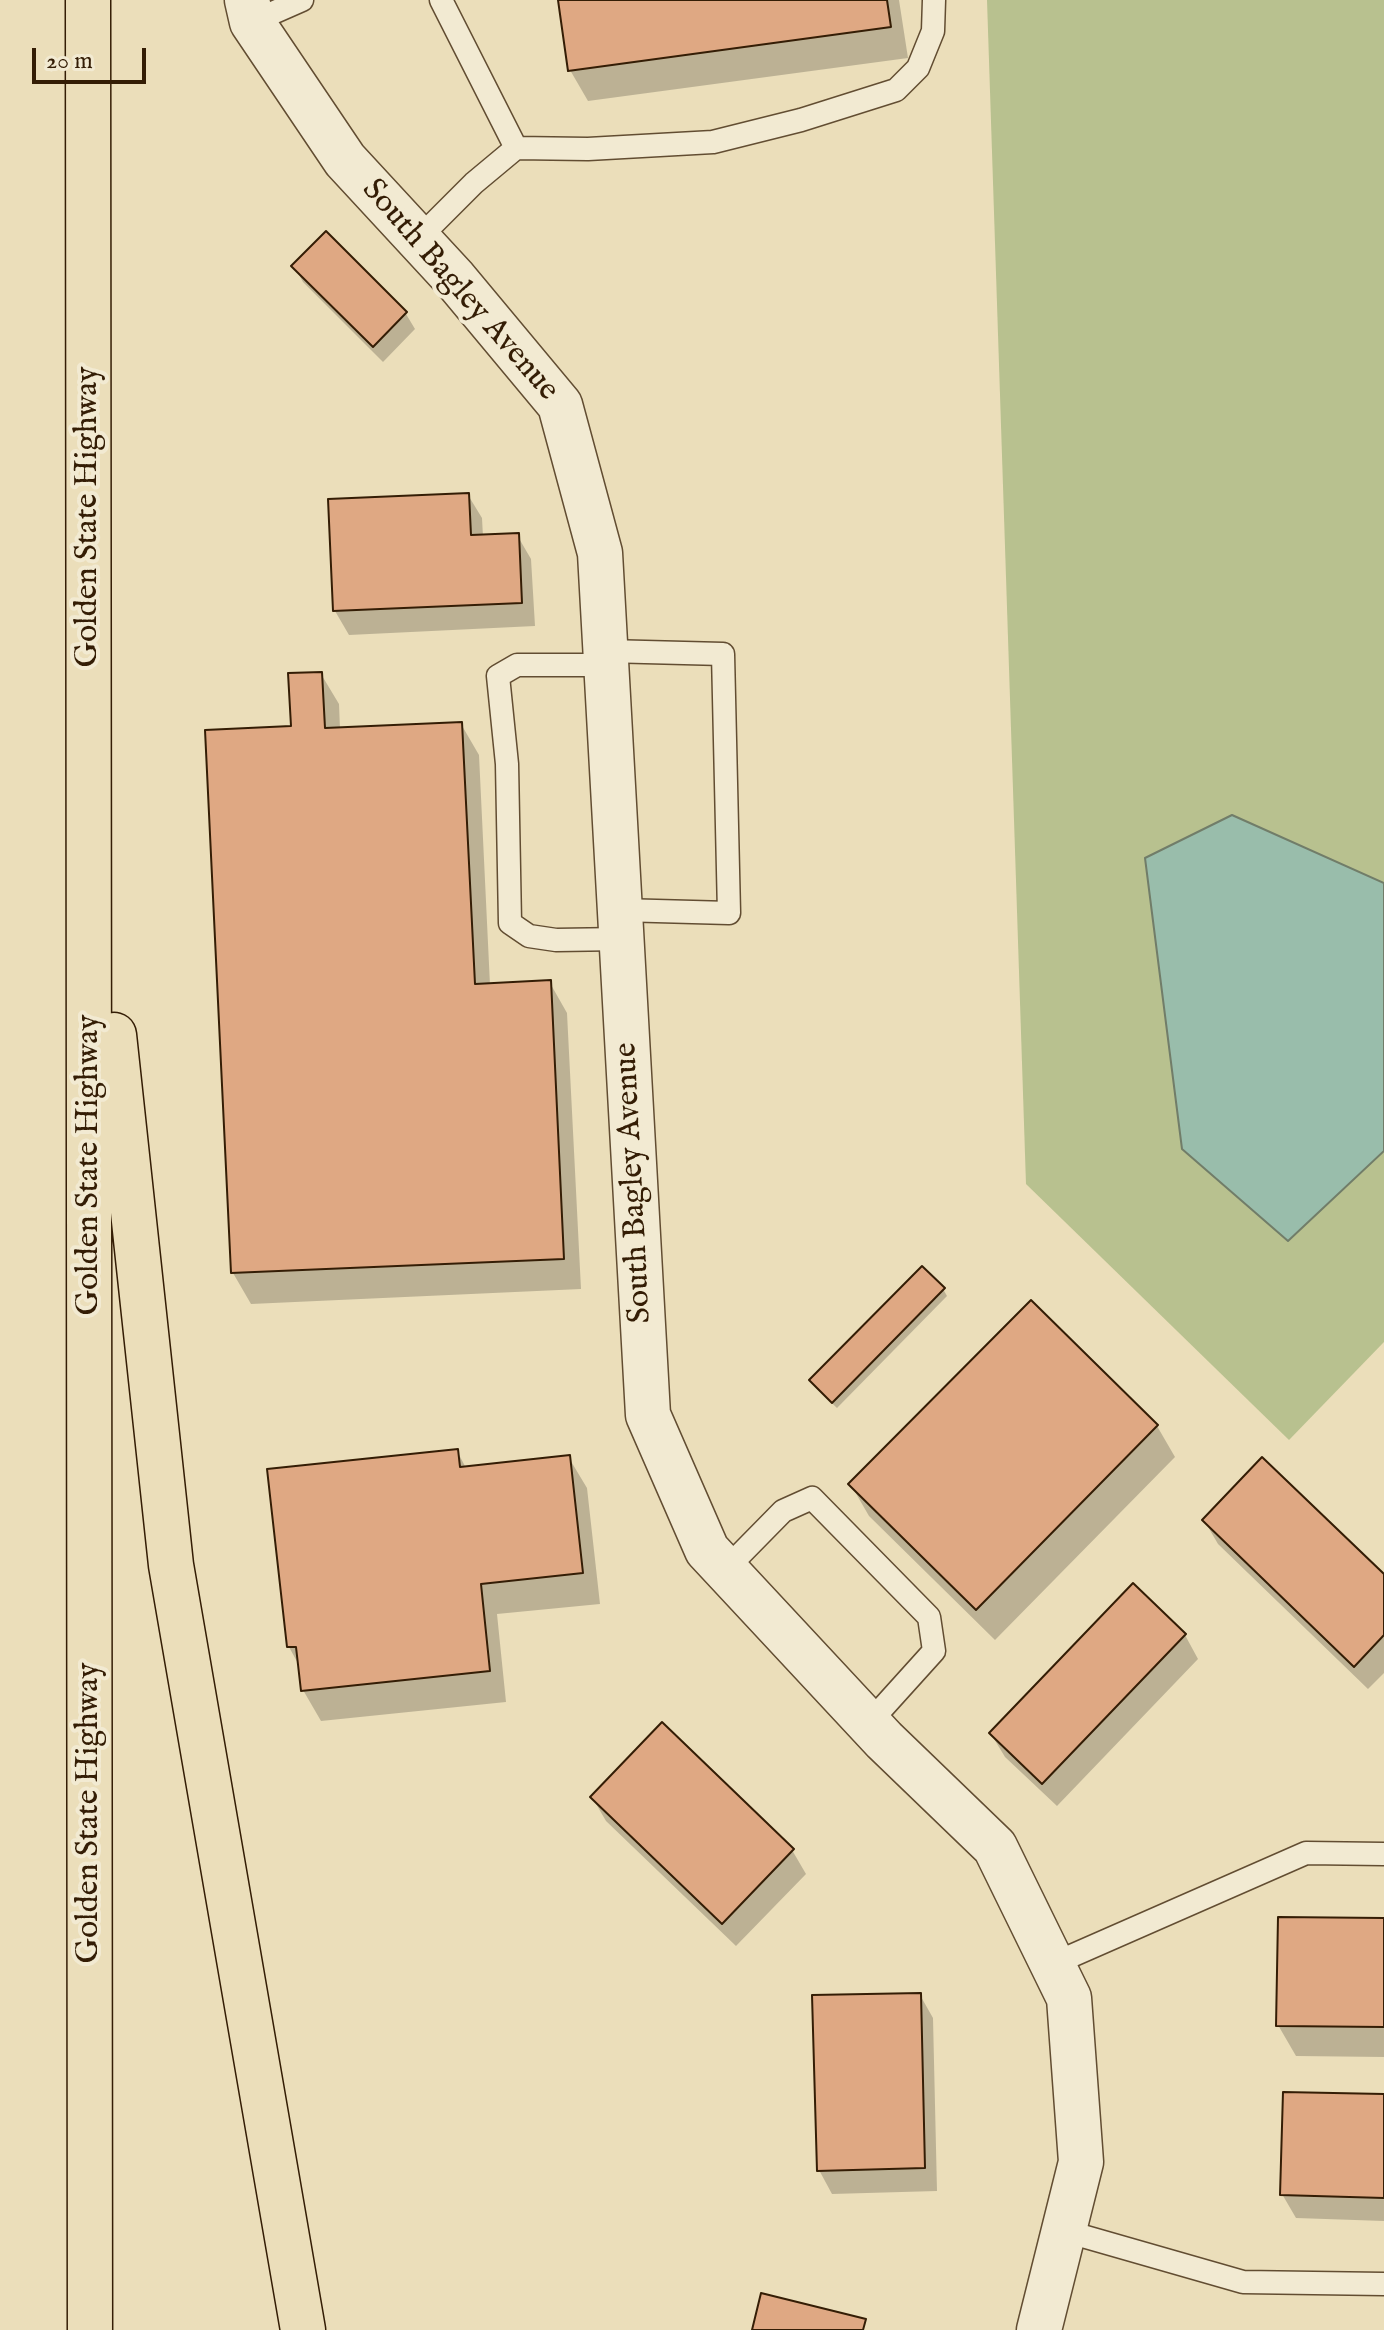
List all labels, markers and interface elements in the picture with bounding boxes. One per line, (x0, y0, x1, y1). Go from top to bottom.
scale bar (36, 32, 150, 82)
text: 20 m (46, 46, 93, 77)
street label: South Bagley Avenue (352, 172, 566, 410)
street label: Golden State Highway (70, 366, 108, 668)
street label: Golden State Highway (71, 1014, 109, 1316)
street label: South Bagley Avenue (608, 1042, 662, 1324)
street label: Golden State Highway (71, 1662, 109, 1964)

